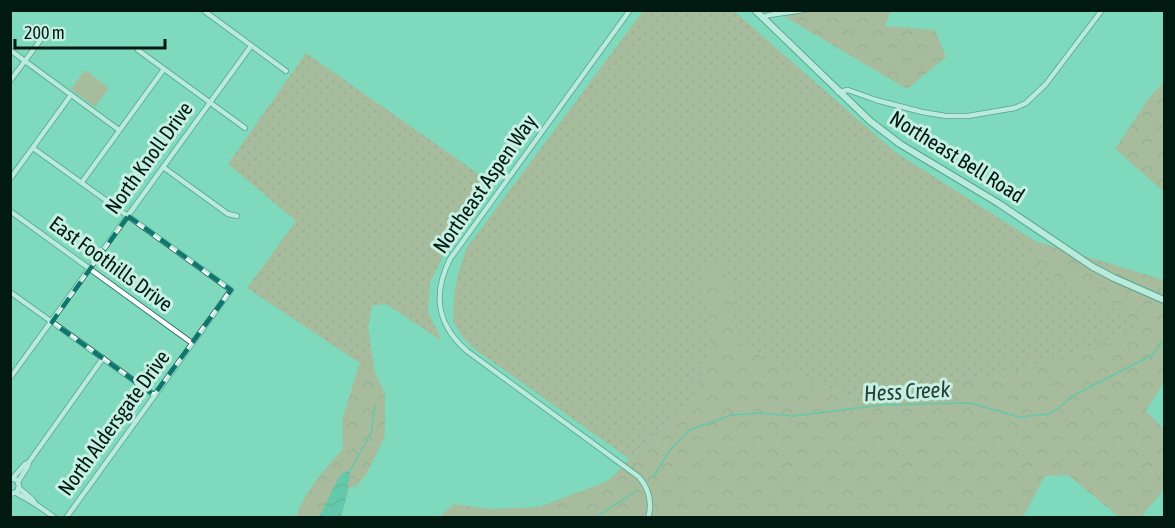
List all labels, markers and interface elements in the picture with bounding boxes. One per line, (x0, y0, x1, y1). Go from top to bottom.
scale bar (15, 12, 165, 50)
text: 200 m (24, 22, 65, 43)
street label: North Knoll Drive (100, 97, 197, 218)
street label: Northeast Bell Road (886, 105, 1029, 207)
street label: Northeast Aspen Way (427, 109, 541, 257)
street label: East Foothills Drive (45, 211, 178, 316)
street label: North Aldersgate Drive (52, 345, 174, 500)
water label: Hess Creek (863, 376, 951, 406)

